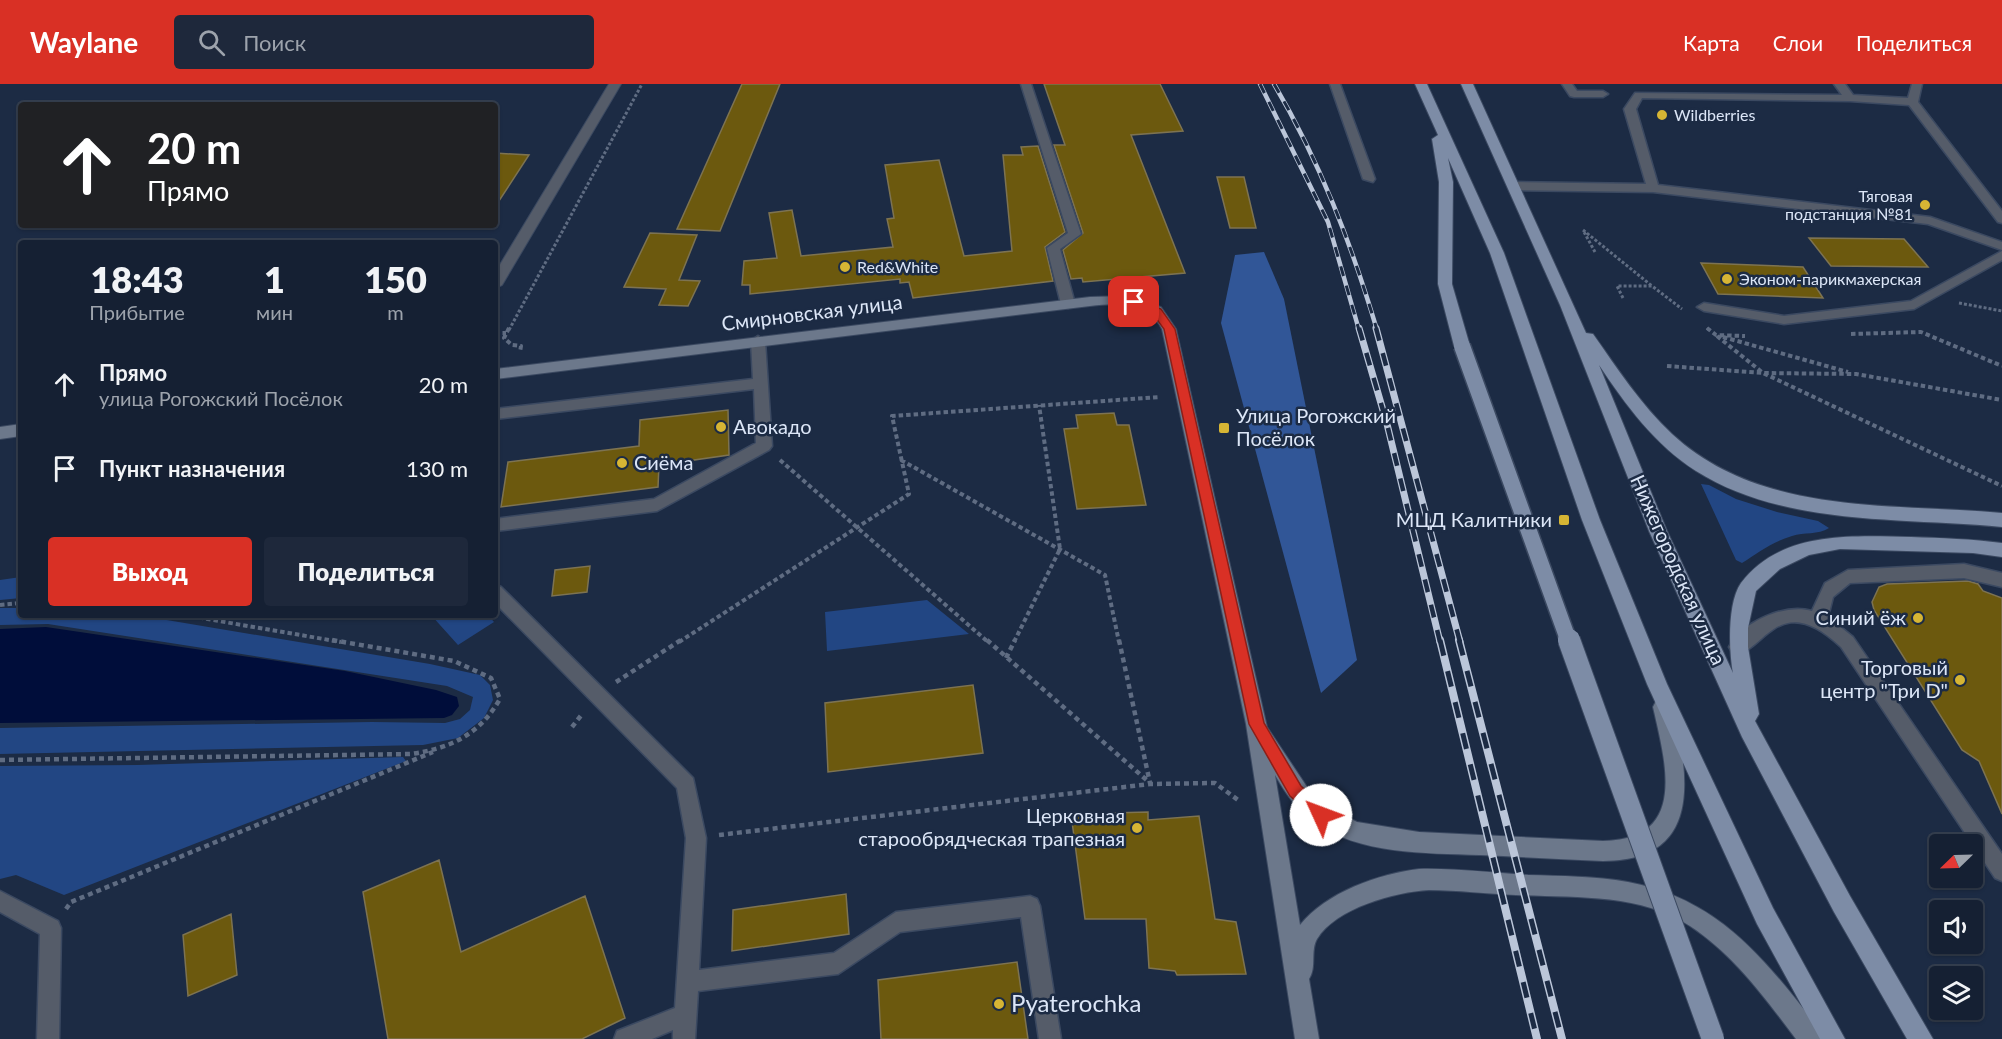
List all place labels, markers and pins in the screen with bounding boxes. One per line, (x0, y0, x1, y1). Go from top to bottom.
place label: Wildberries (1674, 105, 1755, 124)
marker: Wildberries (1655, 108, 1669, 122)
place label: Тяговая подстанция №81 (1785, 186, 1913, 223)
marker: Тяговая подстанция №81 (1918, 198, 1932, 212)
place label: Red&White (857, 257, 938, 276)
marker: Red&White (838, 260, 852, 274)
place label: Эконом-парикмахерская (1739, 269, 1921, 288)
marker: Эконом-парикмахерская (1720, 272, 1734, 286)
pin (1108, 276, 1159, 327)
place label: Улица Рогожский Посёлок (1236, 403, 1396, 450)
place label: Авокадо (733, 414, 812, 438)
marker: Авокадо (714, 420, 728, 434)
marker: Улица Рогожский Посёлок (1217, 421, 1231, 435)
place label: Сиёма (634, 450, 693, 474)
marker: Сиёма (615, 456, 629, 470)
place label: МЦД Калитники (1396, 507, 1552, 531)
marker: МЦД Калитники (1557, 513, 1571, 527)
place label: Синий ёж (1816, 605, 1906, 629)
marker: Синий ёж (1911, 611, 1925, 625)
place label: Торговый центр "Три D" (1820, 655, 1948, 702)
marker: Торговый центр "Три D" (1953, 673, 1967, 687)
place label: Церковная старообрядческая трапезная (858, 803, 1125, 850)
marker: Церковная старообрядческая трапезная (1130, 821, 1144, 835)
place label: Pyaterochka (1011, 988, 1141, 1017)
marker: Pyaterochka (992, 997, 1006, 1011)

